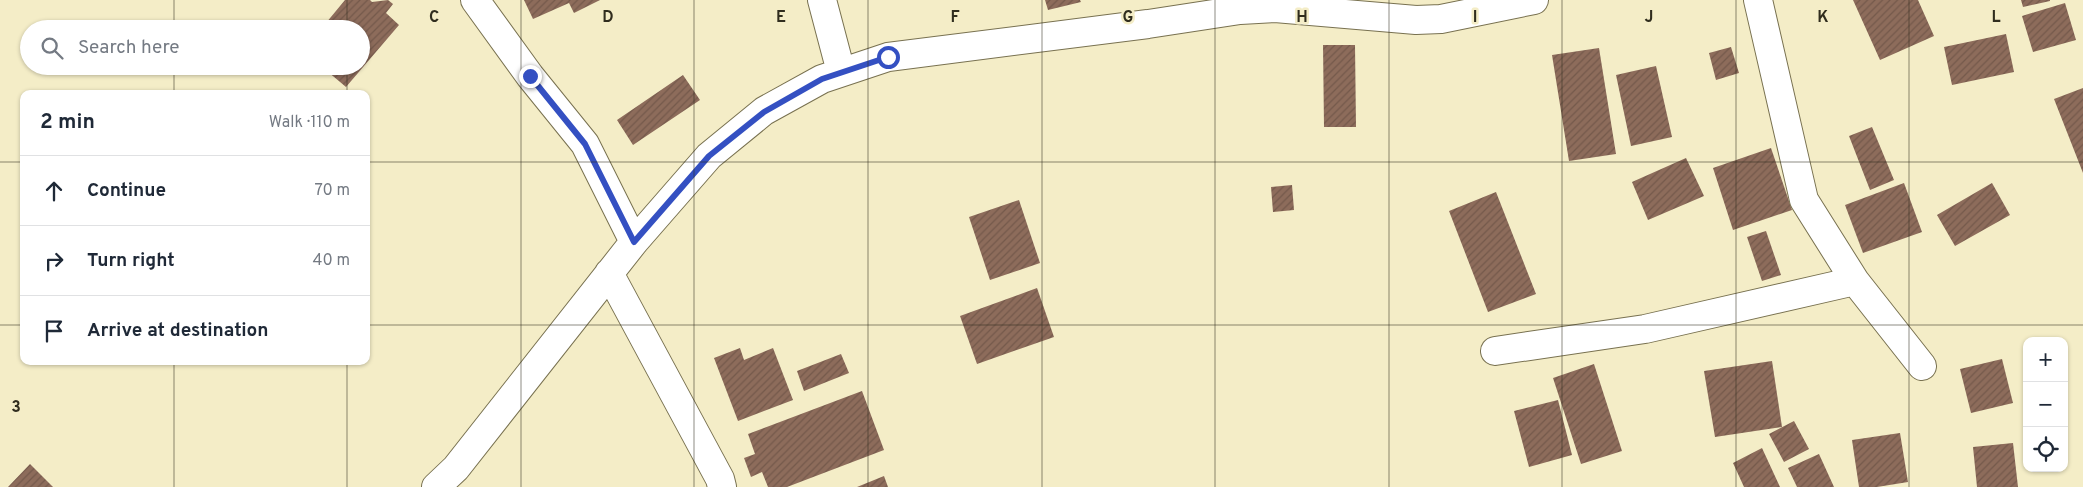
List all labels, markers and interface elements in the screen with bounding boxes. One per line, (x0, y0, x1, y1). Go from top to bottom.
text: C (429, 8, 439, 28)
text: D (602, 8, 614, 28)
text: E (776, 8, 786, 28)
text: F (950, 8, 960, 28)
text: G (1123, 8, 1133, 28)
text: H (1296, 8, 1308, 28)
text: I (1473, 8, 1477, 28)
text: J (1645, 8, 1653, 28)
text: K (1817, 8, 1829, 28)
text: L (1991, 8, 2001, 28)
search box (20, 20, 370, 75)
icon: search (38, 34, 66, 62)
text: Search here (78, 36, 180, 60)
route start (877, 46, 900, 69)
route end (519, 65, 542, 88)
text: 2 min (40, 109, 95, 136)
text: Walk · 110 m (269, 113, 350, 133)
icon: ahead (40, 177, 68, 205)
text: Continue (87, 179, 166, 203)
text: 70 m (315, 181, 350, 201)
icon: right (40, 247, 68, 275)
text: Turn right (87, 249, 175, 273)
text: 40 m (312, 251, 350, 271)
icon: arrive (40, 317, 68, 345)
text: Arrive at destination (87, 319, 268, 343)
map controls (2023, 337, 2068, 472)
button: + (2023, 337, 2068, 382)
button: − (2023, 382, 2068, 427)
text: 3 (11, 398, 21, 418)
button: locate (2023, 427, 2068, 472)

